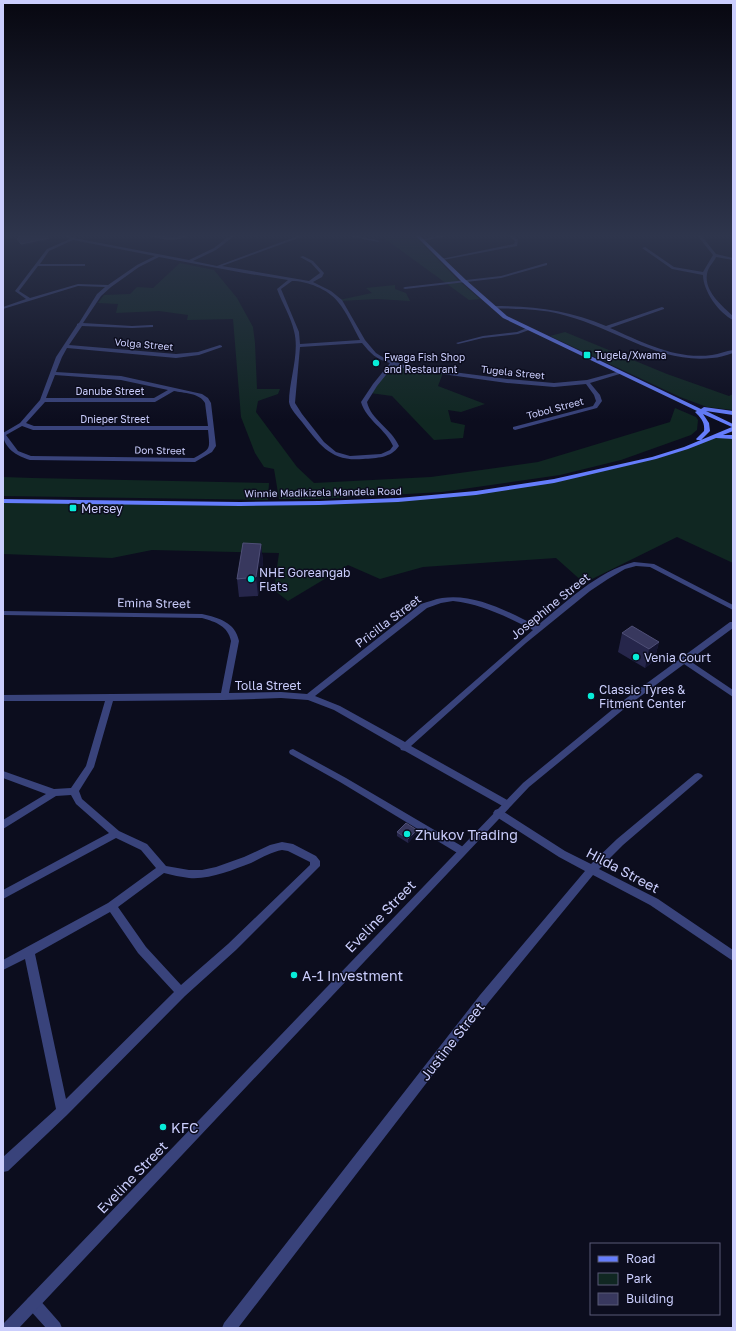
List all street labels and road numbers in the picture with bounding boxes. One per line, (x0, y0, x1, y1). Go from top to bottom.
street label: Volga Street (114, 335, 174, 353)
street label: Tugela Street (480, 363, 546, 381)
street label: Danube Street (76, 385, 144, 397)
street label: Tobol Street (525, 395, 585, 421)
street label: Dnieper Street (80, 413, 150, 425)
street label: Don Street (134, 444, 186, 456)
street label: Winnie Madikizela Mandela Road (244, 485, 402, 499)
street label: Josephine Street (507, 569, 593, 643)
street label: Pricilla Street (352, 591, 424, 651)
street label: Emina Street (117, 595, 191, 611)
street label: Tolla Street (235, 678, 301, 693)
street label: Hilda Street (584, 844, 662, 896)
street label: Eveline Street (341, 876, 419, 956)
street label: Justine Street (416, 998, 488, 1084)
street label: Eveline Street (93, 1137, 171, 1217)

